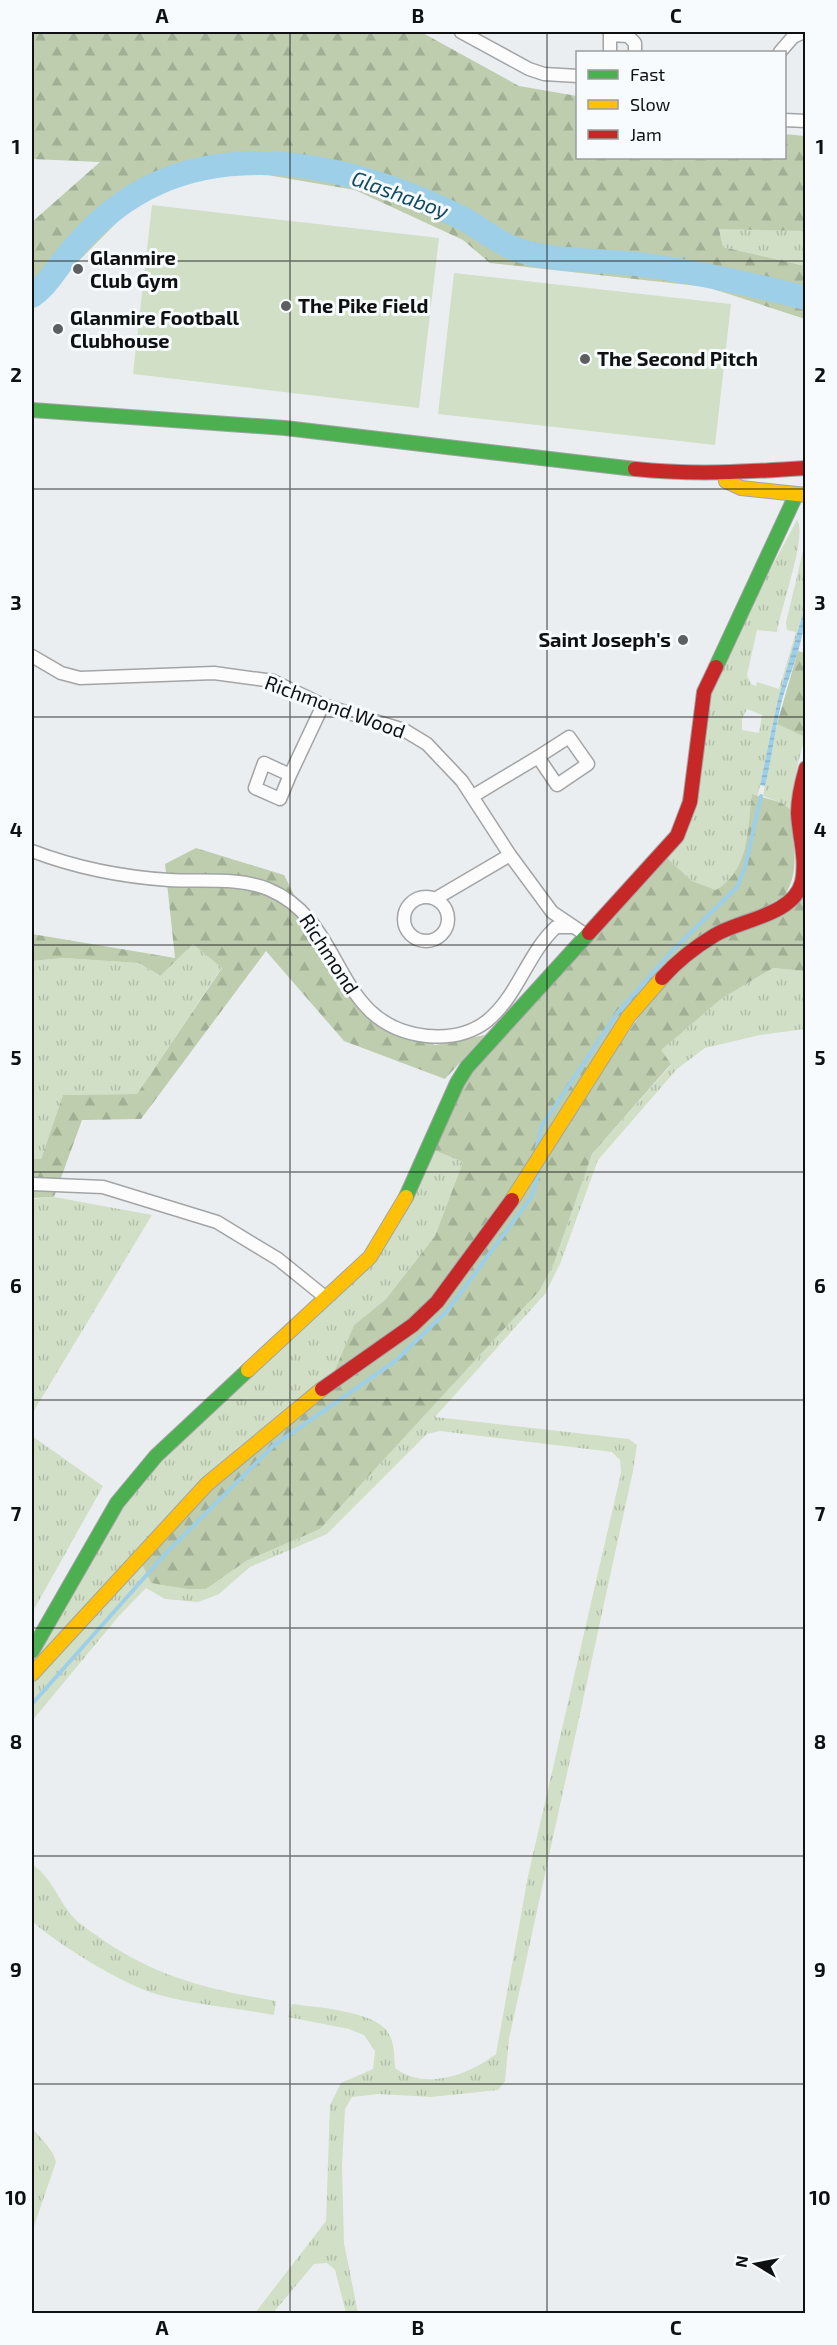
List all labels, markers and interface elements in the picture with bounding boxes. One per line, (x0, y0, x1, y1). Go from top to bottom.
text: A (155, 3, 169, 27)
text: B (412, 3, 424, 27)
text: C (670, 3, 682, 27)
legend (576, 51, 786, 159)
text: Fast (630, 63, 665, 85)
text: Slow (630, 93, 671, 115)
text: Jam (630, 123, 662, 145)
text: 1 (12, 134, 20, 158)
text: 1 (816, 134, 824, 158)
water label: Glashaboy (348, 165, 452, 224)
place label: Glanmire Club Gym (90, 245, 178, 293)
marker: Glanmire Club Gym (71, 262, 85, 276)
place label: The Pike Field (298, 293, 428, 317)
marker: The Pike Field (279, 299, 293, 313)
place label: Glanmire Football Clubhouse (70, 305, 239, 352)
marker: Glanmire Football Clubhouse (51, 322, 65, 336)
place label: The Second Pitch (597, 346, 758, 370)
marker: The Second Pitch (578, 352, 592, 366)
text: 2 (10, 362, 22, 386)
text: 2 (814, 362, 826, 386)
text: 3 (10, 590, 22, 614)
text: 3 (814, 590, 826, 614)
place label: Saint Joseph's (538, 627, 671, 651)
marker: Saint Joseph's (676, 633, 690, 647)
street label: Richmond Wood (262, 670, 409, 743)
text: 4 (10, 817, 23, 841)
text: 4 (814, 817, 827, 841)
street label: Richmond (295, 909, 365, 998)
text: 5 (10, 1045, 22, 1069)
text: 5 (814, 1045, 826, 1069)
text: 6 (10, 1273, 22, 1297)
text: 6 (814, 1273, 826, 1297)
text: 7 (11, 1501, 22, 1525)
text: 7 (815, 1501, 826, 1525)
text: 8 (10, 1729, 22, 1753)
text: 8 (814, 1729, 826, 1753)
text: 9 (10, 1957, 22, 1981)
text: 9 (814, 1957, 826, 1981)
text: 10 (5, 2185, 27, 2209)
text: 10 (809, 2185, 831, 2209)
north arrow (726, 2234, 786, 2294)
text: N (730, 2254, 751, 2269)
text: A (155, 2315, 169, 2339)
text: B (412, 2315, 424, 2339)
text: C (670, 2315, 682, 2339)

